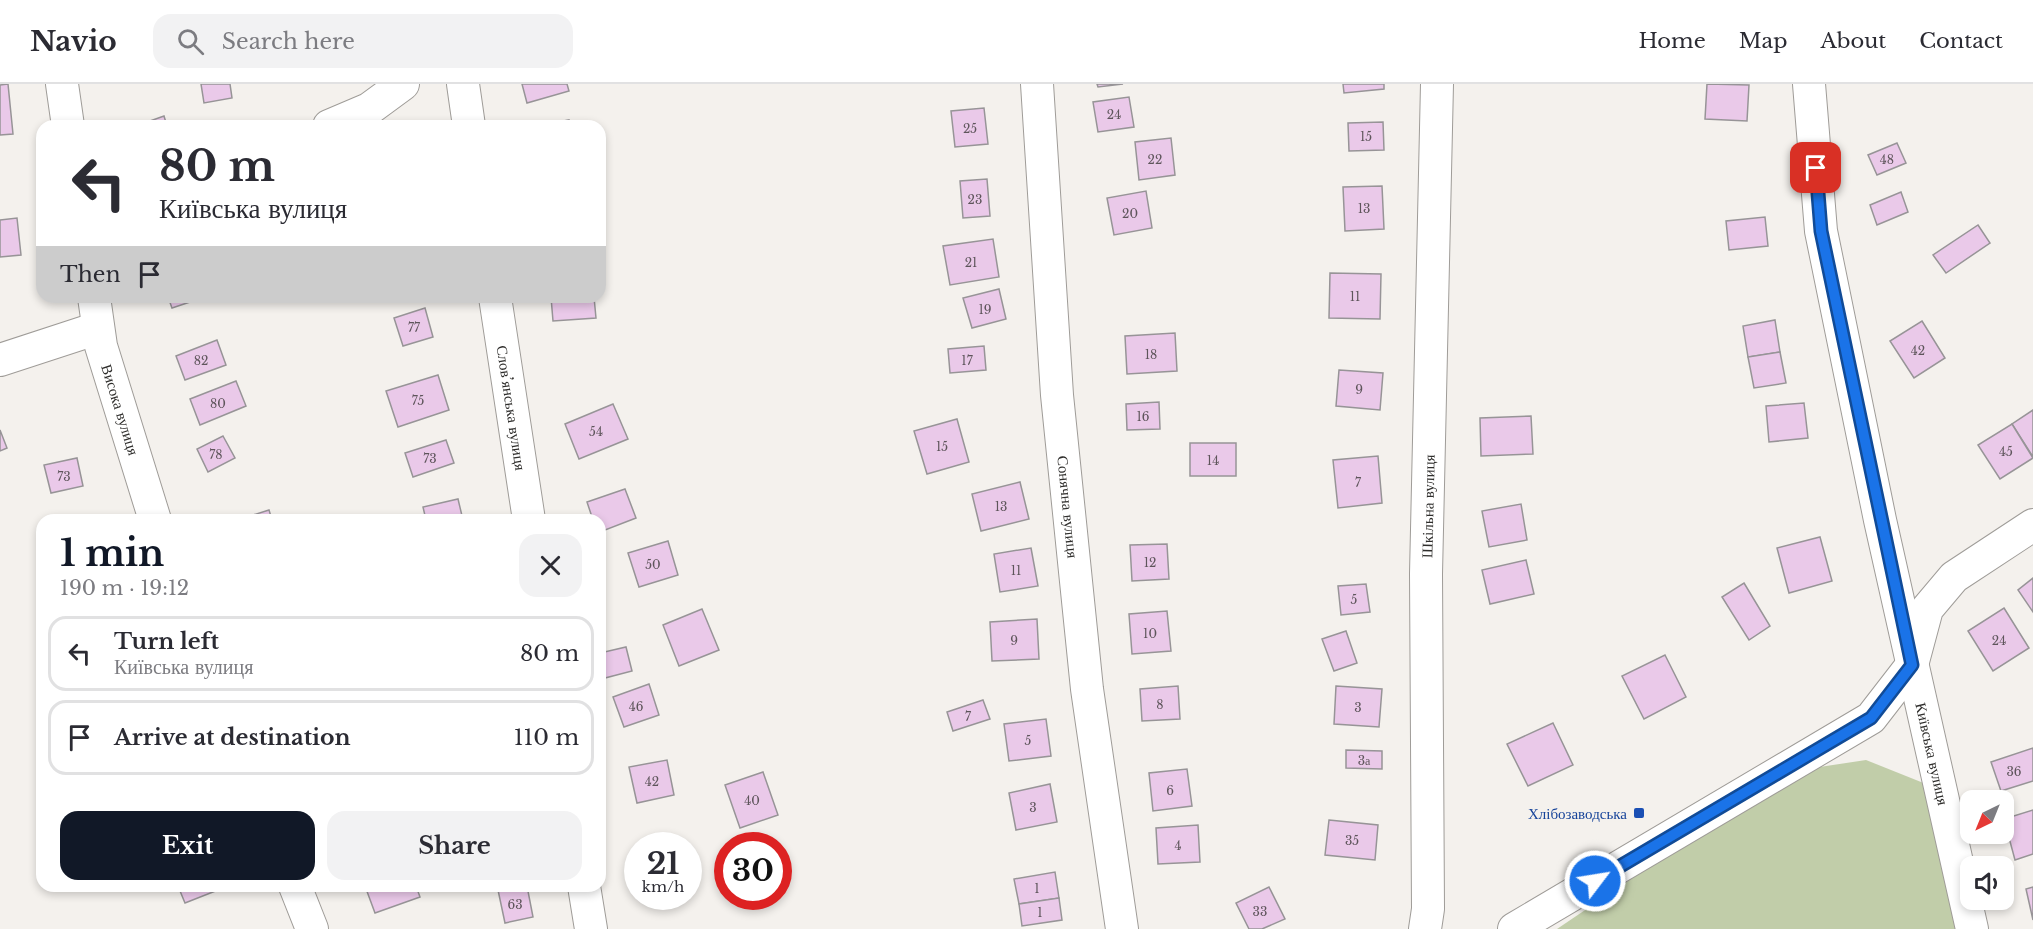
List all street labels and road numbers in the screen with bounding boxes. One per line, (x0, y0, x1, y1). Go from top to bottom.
street label: Слов’янська вулиця (493, 344, 531, 472)
street label: Висока вулиця (98, 362, 144, 457)
street label: Шкільна вулиця (1417, 454, 1438, 558)
street label: Сонячна вулиця (1054, 455, 1083, 559)
street label: Київська вулиця (1912, 701, 1953, 807)

